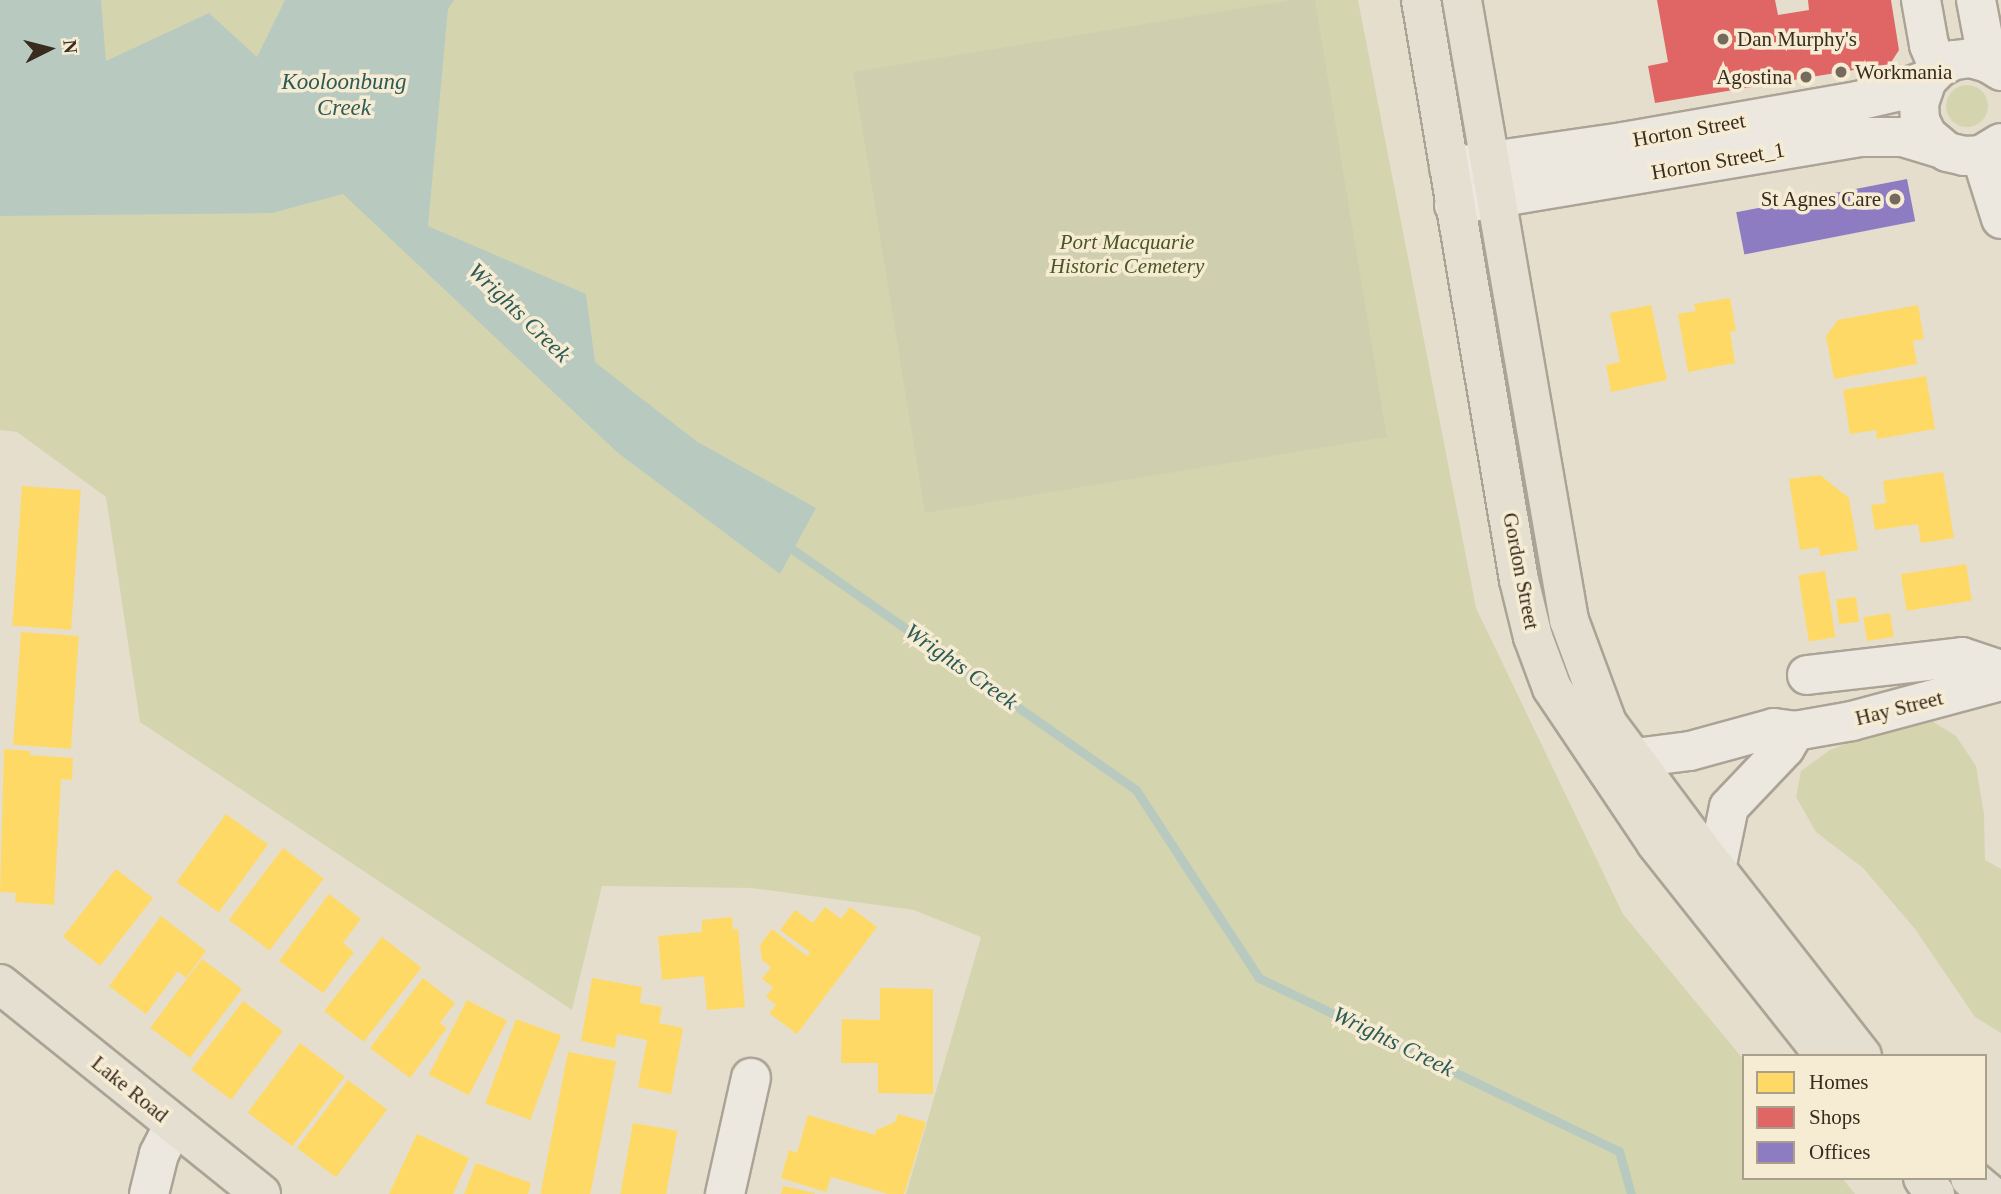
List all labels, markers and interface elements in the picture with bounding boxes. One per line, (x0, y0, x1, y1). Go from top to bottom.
north arrow (14, 14, 84, 84)
place label: Dan Murphy's (1737, 26, 1857, 52)
marker: Dan Murphy's (1715, 31, 1731, 47)
text: N (59, 39, 82, 55)
place label: Workmania (1855, 59, 1952, 85)
place label: Agostina (1716, 64, 1792, 90)
marker: Workmania (1833, 64, 1849, 80)
water label: Kooloonbung Creek (281, 68, 407, 122)
marker: Agostina (1798, 69, 1814, 85)
street label: Horton Street (1631, 108, 1747, 152)
street label: Horton Street_1 (1649, 137, 1787, 185)
place label: St Agnes Care (1760, 186, 1881, 212)
marker: St Agnes Care (1887, 191, 1903, 207)
park label: Port Macquarie Historic Cemetery (1050, 229, 1204, 279)
water label: Wrights Creek (462, 257, 576, 369)
street label: Gordon Street (1497, 510, 1545, 632)
water label: Wrights Creek (899, 618, 1023, 716)
street label: Hay Street (1853, 685, 1945, 731)
water label: Wrights Creek (1328, 1001, 1458, 1083)
street label: Lake Road (86, 1050, 174, 1128)
legend (1742, 1054, 1987, 1180)
text: Homes (1809, 1070, 1869, 1094)
text: Shops (1809, 1105, 1860, 1129)
text: Offices (1809, 1140, 1870, 1164)

